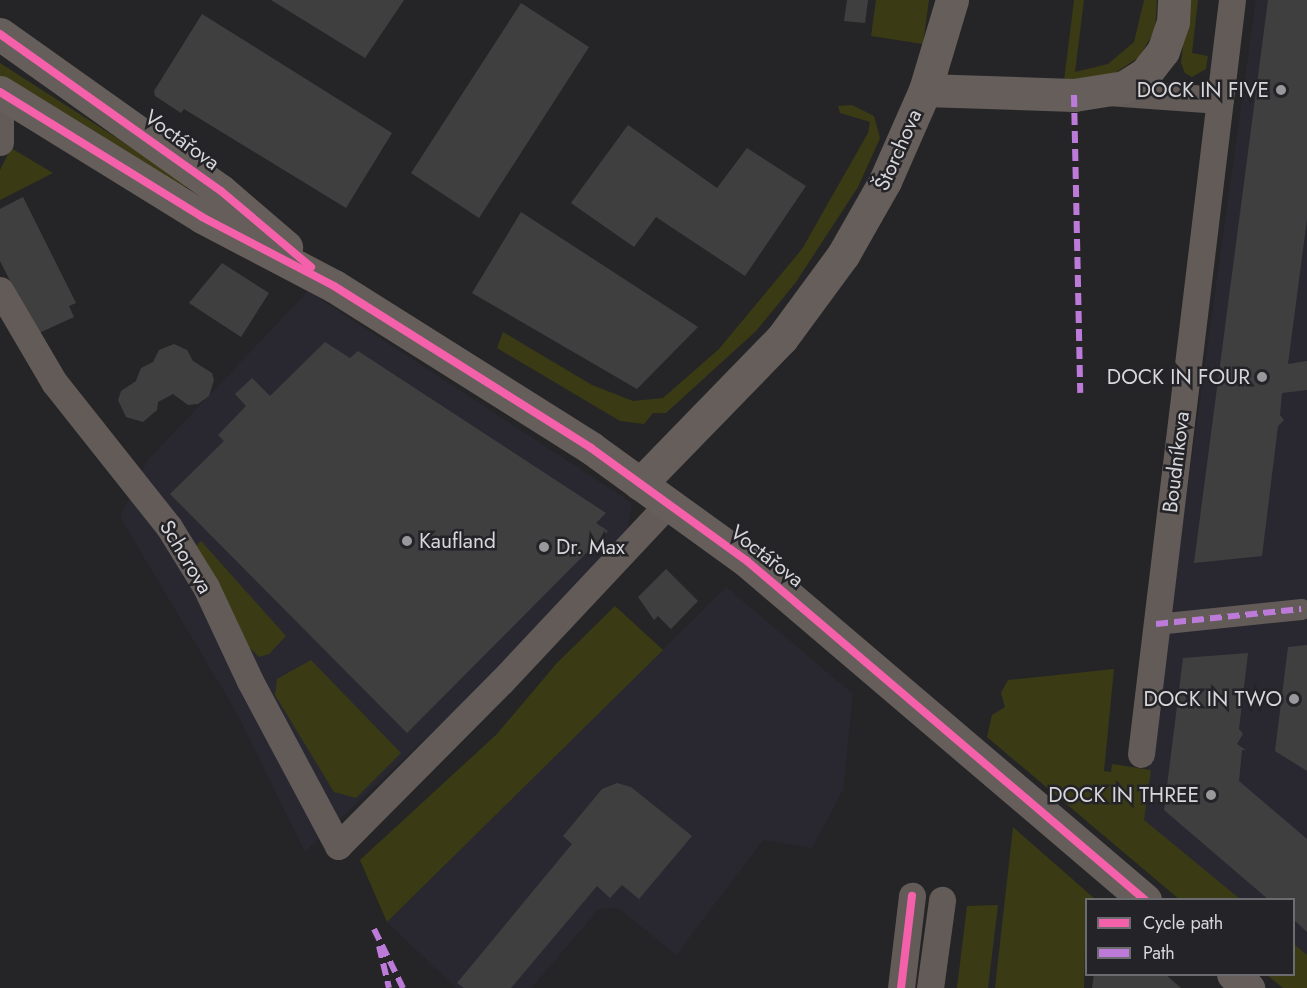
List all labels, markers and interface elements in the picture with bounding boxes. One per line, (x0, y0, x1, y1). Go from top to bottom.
place label: DOCK IN FIVE (1137, 77, 1269, 103)
marker: DOCK IN FIVE (1274, 83, 1288, 97)
street label: Voctářova (140, 104, 224, 176)
street label: Štorchova (869, 105, 927, 195)
place label: DOCK IN FOUR (1107, 364, 1250, 390)
marker: DOCK IN FOUR (1255, 370, 1269, 384)
street label: Boudníkova (1157, 410, 1195, 514)
street label: Schorova (154, 516, 218, 598)
street label: Voctářova (725, 520, 809, 592)
place label: Kaufland (419, 528, 496, 554)
marker: Kaufland (400, 534, 414, 548)
place label: Dr. Max (556, 534, 625, 560)
marker: Dr. Max (537, 540, 551, 554)
place label: DOCK IN TWO (1143, 686, 1282, 712)
marker: DOCK IN TWO (1287, 692, 1301, 706)
place label: DOCK IN THREE (1048, 782, 1199, 808)
marker: DOCK IN THREE (1204, 788, 1218, 802)
legend (1085, 898, 1295, 976)
text: Cycle path (1143, 910, 1223, 936)
text: Path (1143, 940, 1175, 966)

